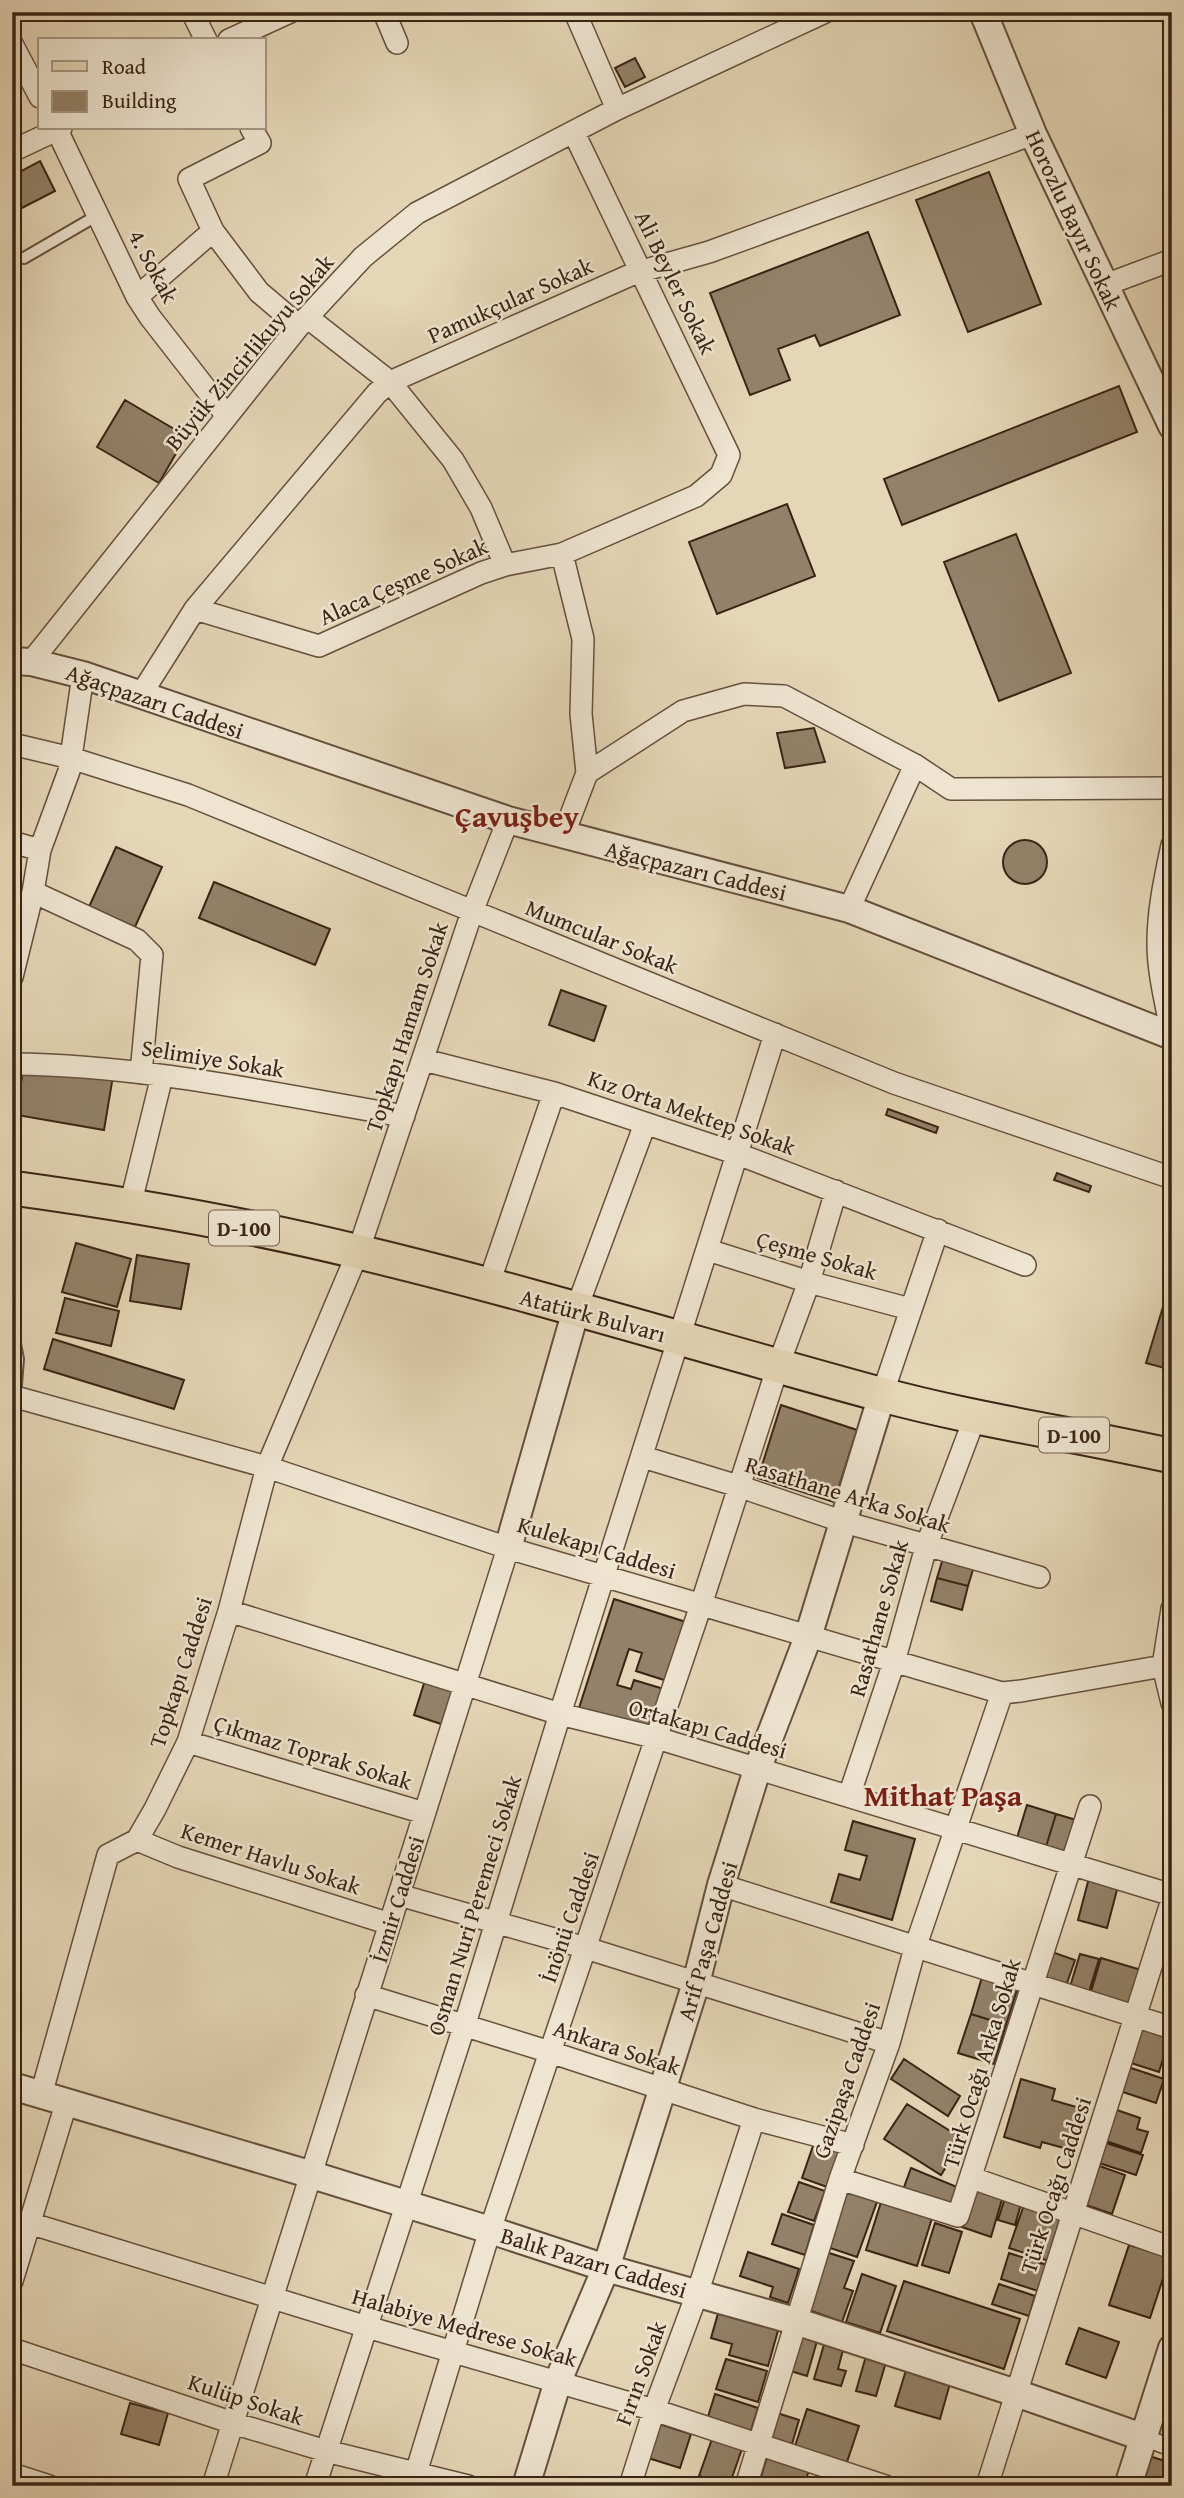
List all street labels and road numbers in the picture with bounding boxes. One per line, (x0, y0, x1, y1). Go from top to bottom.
street label: Horozlu Bayır Sokak (1018, 124, 1130, 316)
street label: Ali Beyler Sokak (627, 205, 725, 360)
street label: 4. Sokak (121, 223, 187, 309)
street label: Büyük Zincirlikuyu Sokak (157, 247, 341, 457)
street label: Pamukçular Sokak (422, 249, 598, 351)
street label: Alaca Çeşme Sokak (313, 529, 493, 633)
street label: Ağaçpazarı Caddesi (62, 655, 248, 747)
street label: Ağaçpazarı Caddesi (602, 831, 790, 909)
street label: Mumcular Sokak (521, 890, 683, 982)
street label: Topkapı Hamam Sokak (356, 917, 456, 1136)
street label: Selimiye Sokak (139, 1030, 287, 1086)
street label: Kız Orta Mektep Sokak (584, 1061, 801, 1163)
road number: D-100 (209, 1210, 279, 1246)
street label: Çeşme Sokak (753, 1222, 882, 1288)
street label: Atatürk Bulvarı (517, 1280, 669, 1350)
road number: D-100 (1039, 1418, 1109, 1452)
street label: Rasathane Arka Sokak (741, 1447, 955, 1541)
street label: Kulekapı Caddesi (514, 1507, 680, 1587)
street label: Rasathane Sokak (840, 1535, 916, 1700)
street label: Topkapı Caddesi (140, 1592, 220, 1752)
street label: Ortakapı Caddesi (625, 1690, 791, 1766)
street label: Çıkmaz Toprak Sokak (210, 1706, 416, 1798)
street label: Osman Nuri Peremeci Sokak (419, 1770, 529, 2039)
street label: Kemer Havlu Sokak (177, 1813, 365, 1903)
street label: İzmir Caddesi (362, 1831, 432, 1967)
street label: İnönü Caddesi (531, 1847, 607, 1987)
street label: Arif Paşa Caddesi (668, 1857, 746, 2025)
street label: Türk Ocağı Arka Sokak (933, 1954, 1029, 2172)
street label: Gazipaşa Caddesi (804, 1997, 888, 2163)
street label: Ankara Sokak (549, 2011, 685, 2083)
street label: Türk Ocağı Caddesi (1011, 2092, 1099, 2278)
street label: Balık Pazarı Caddesi (497, 2218, 691, 2306)
street label: Halabiye Medrese Sokak (349, 2279, 582, 2375)
street label: Fırın Sokak (606, 2316, 674, 2430)
street label: Kulüp Sokak (184, 2365, 308, 2433)

